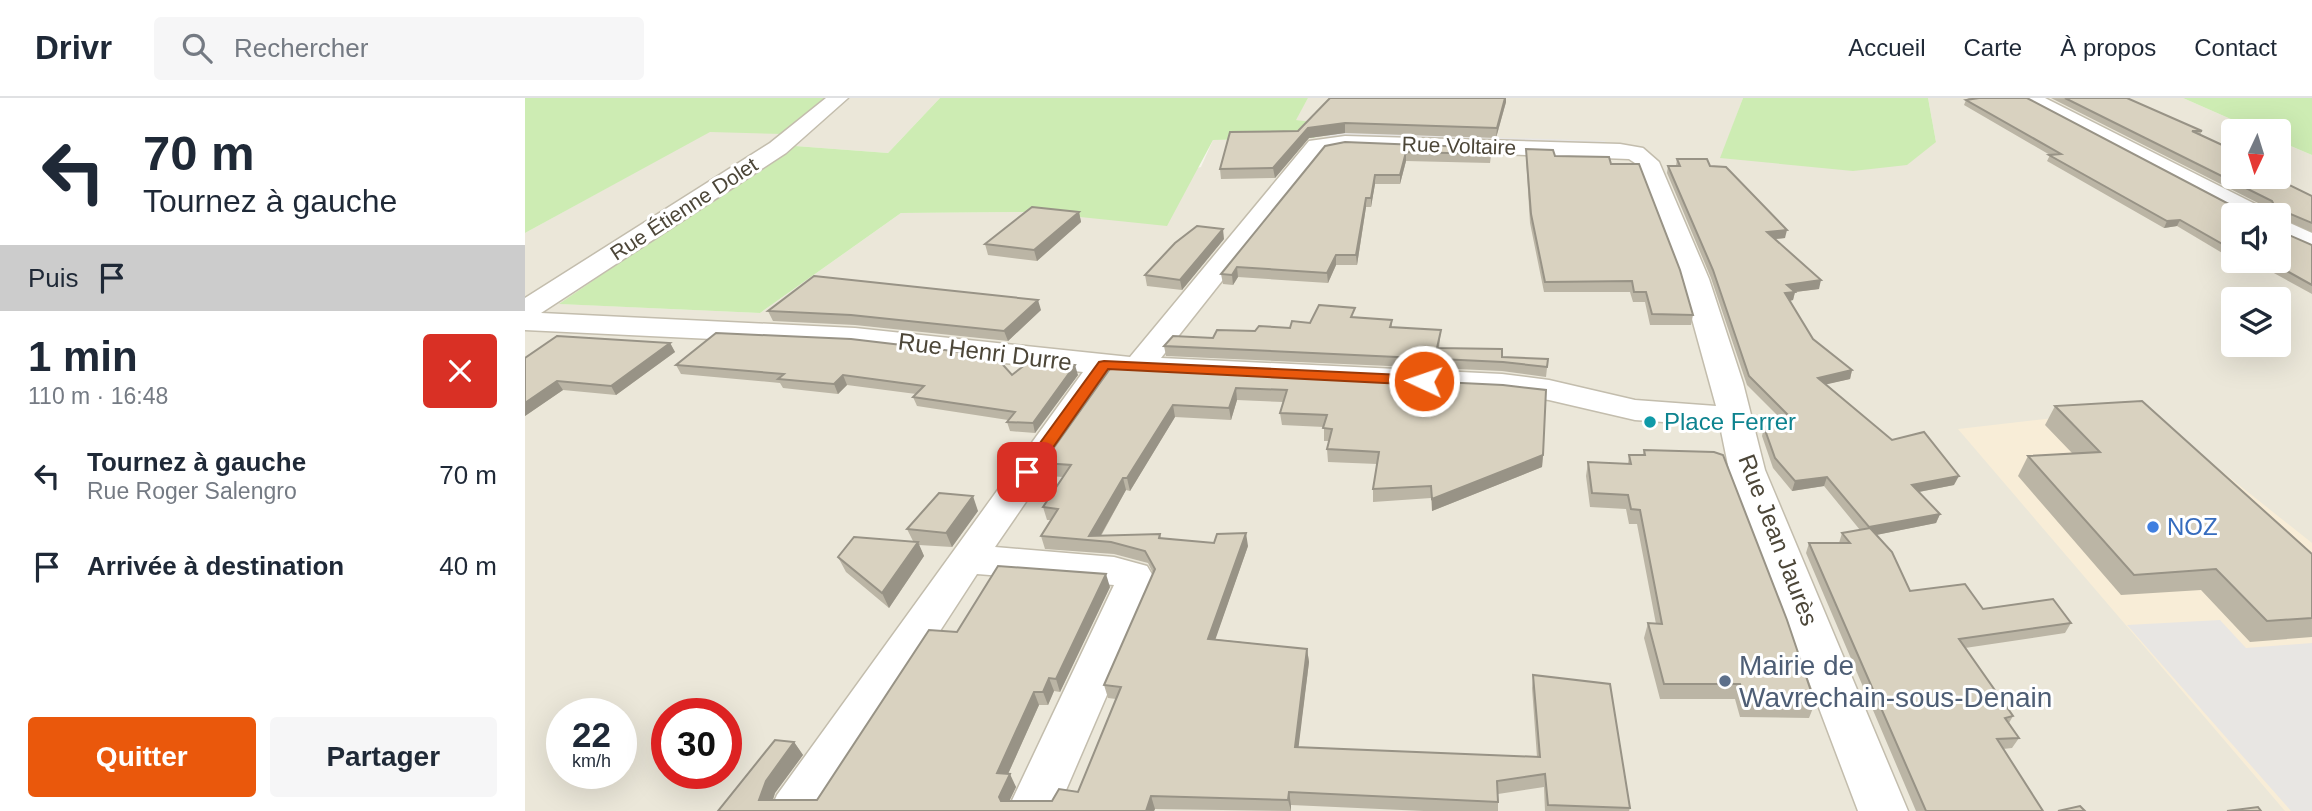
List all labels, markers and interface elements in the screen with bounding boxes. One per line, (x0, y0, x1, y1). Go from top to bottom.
search box (154, 17, 644, 80)
text: Drivr (35, 29, 112, 66)
icon: search (178, 29, 216, 67)
text: Rechercher (234, 33, 368, 63)
text: Accueil (1848, 34, 1926, 61)
text: Carte (1964, 34, 2022, 61)
text: À propos (2060, 34, 2156, 61)
text: Contact (2194, 34, 2277, 61)
north arrow (2221, 119, 2291, 189)
map controls (2221, 119, 2291, 357)
icon: left (28, 126, 119, 217)
text: 70 m (143, 126, 255, 180)
street label: Rue Voltaire (1401, 132, 1517, 159)
street label: Rue Étienne Dolet (606, 152, 762, 265)
text: Tournez à gauche (143, 183, 397, 219)
button: sound (2221, 203, 2291, 273)
icon: arrive (93, 259, 131, 297)
text: Puis (28, 263, 79, 293)
button: layers (2221, 287, 2291, 357)
street label: Rue Henri Durre (897, 327, 1073, 376)
text: 1 min (28, 333, 138, 380)
button: close (423, 334, 497, 408)
position arrow (1387, 344, 1461, 418)
text: 110 m · 16:48 (28, 383, 168, 409)
place label: Place Ferrer (1664, 408, 1796, 435)
marker: Place Ferrer (1642, 414, 1658, 430)
pin (997, 442, 1057, 502)
text: Tournez à gauche (87, 447, 306, 477)
street label: Rue Jean Jaurès (1733, 450, 1824, 629)
icon: arrive (1008, 453, 1046, 491)
icon: left (28, 457, 66, 495)
text: 70 m (439, 460, 497, 490)
text: Rue Roger Salengro (87, 478, 297, 504)
place label: NOZ (2167, 513, 2218, 540)
marker: NOZ (2145, 519, 2161, 535)
icon: arrive (28, 548, 66, 586)
text: Arrivée à destination (87, 551, 344, 581)
text: 40 m (439, 551, 497, 581)
place label: Mairie de Wavrechain-sous-Denain (1739, 650, 2052, 713)
marker: Mairie de Wavrechain-sous-Denain (1717, 673, 1733, 689)
speed limit sign: 30 (651, 698, 742, 789)
text: 22 (572, 715, 611, 754)
button: Quitter (28, 717, 256, 797)
button: Partager (270, 717, 497, 797)
text: km/h (572, 751, 611, 771)

